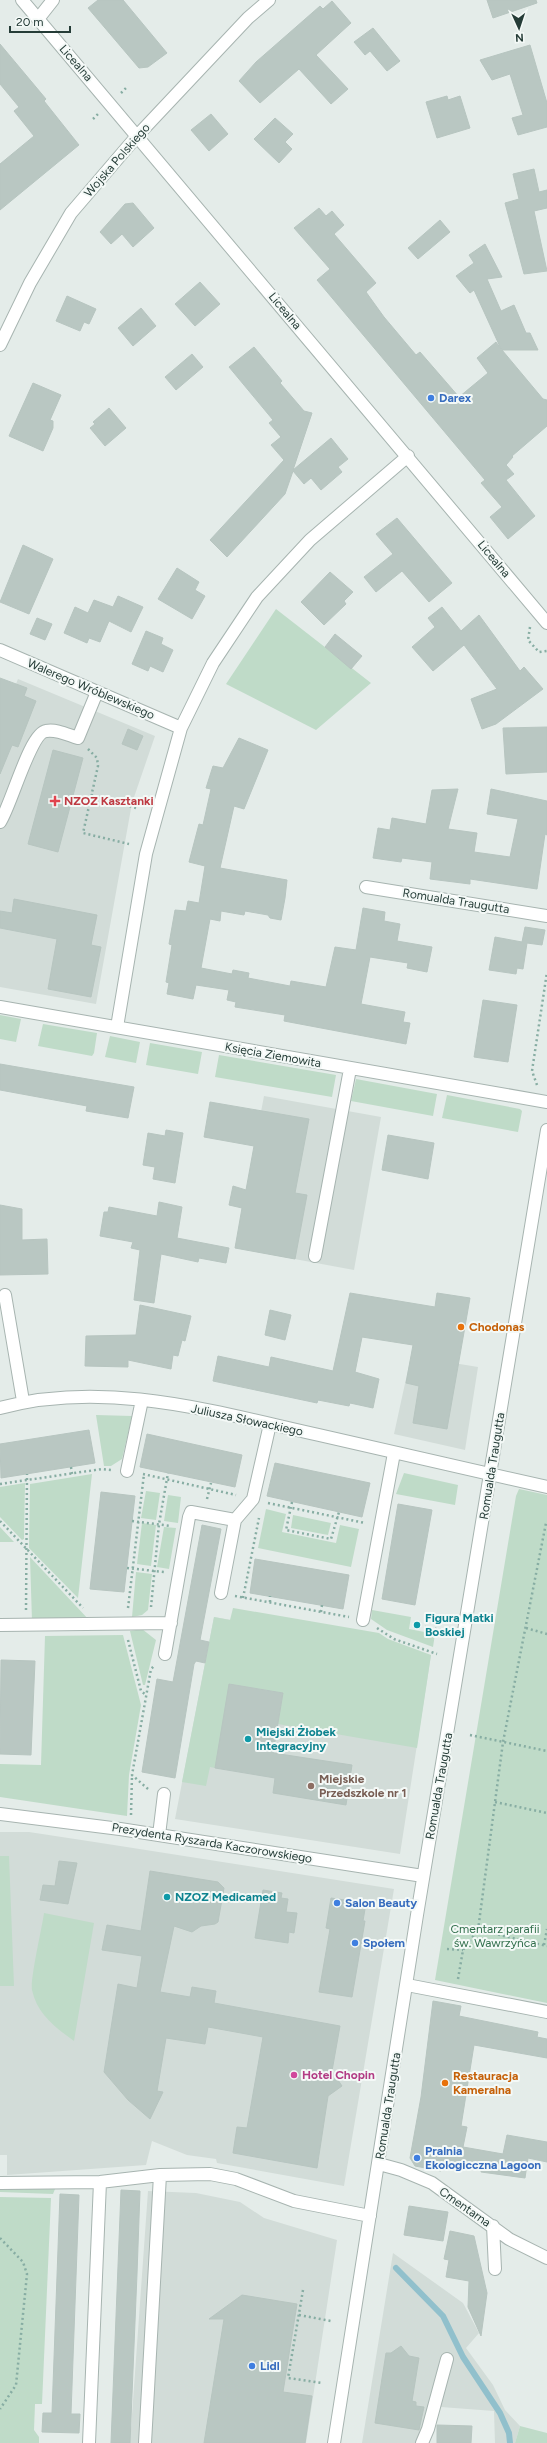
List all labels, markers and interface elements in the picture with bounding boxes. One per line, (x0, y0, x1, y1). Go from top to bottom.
scale bar (10, 8, 70, 34)
north arrow (499, 8, 539, 48)
text: 20 m (16, 15, 44, 29)
text: N (515, 31, 524, 44)
street label: Licealna (56, 42, 96, 84)
street label: Wojska Polskiego (81, 120, 153, 200)
street label: Licealna (266, 290, 304, 332)
place label: Darex (439, 391, 472, 405)
marker: Darex (426, 393, 436, 403)
street label: Licealna (475, 538, 513, 580)
street label: Walerego Wróblewskiego (25, 656, 157, 722)
place label: NZOZ Kasztanki (64, 794, 154, 808)
marker: NZOZ Kasztanki (49, 795, 61, 807)
street label: Romualda Traugutta (402, 886, 510, 916)
street label: Księcia Ziemowita (224, 1040, 322, 1070)
place label: Chodonas (469, 1320, 525, 1334)
marker: Chodonas (456, 1322, 466, 1332)
street label: Juliusza Słowackiego (190, 1401, 304, 1439)
street label: Romualda Traugutta (477, 1412, 507, 1520)
place label: Figura Matki Boskiej (425, 1611, 494, 1639)
marker: Figura Matki Boskiej (412, 1620, 422, 1630)
place label: Miejski Żłobek Integracyjny (256, 1725, 336, 1753)
street label: Romualda Traugutta (423, 1732, 455, 1840)
marker: Miejski Żłobek Integracyjny (243, 1734, 253, 1744)
place label: Miejskie Przedszkole nr 1 (319, 1772, 406, 1800)
marker: Miejskie Przedszkole nr 1 (306, 1781, 316, 1791)
street label: Prezydenta Ryszarda Kaczorowskiego (111, 1820, 313, 1866)
place label: NZOZ Medicamed (175, 1890, 276, 1904)
marker: NZOZ Medicamed (162, 1892, 172, 1902)
place label: Salon Beauty (345, 1896, 417, 1910)
marker: Salon Beauty (332, 1898, 342, 1908)
park label: Cmentarz parafii św. Wawrzyńca (450, 1922, 540, 1950)
place label: Społem (363, 1936, 405, 1950)
marker: Społem (350, 1938, 360, 1948)
street label: Romualda Traugutta (373, 2052, 403, 2160)
place label: Hotel Chopin (302, 2068, 375, 2082)
place label: Restauracja Kameralna (453, 2069, 518, 2097)
marker: Hotel Chopin (289, 2070, 299, 2080)
marker: Restauracja Kameralna (440, 2078, 450, 2088)
place label: Pralnia Ekologicczna Lagoon (425, 2144, 541, 2172)
marker: Pralnia Ekologicczna Lagoon (412, 2153, 422, 2163)
street label: Cmentarna (437, 2184, 493, 2230)
place label: Lidl (260, 2359, 280, 2373)
marker: Lidl (247, 2361, 257, 2371)

